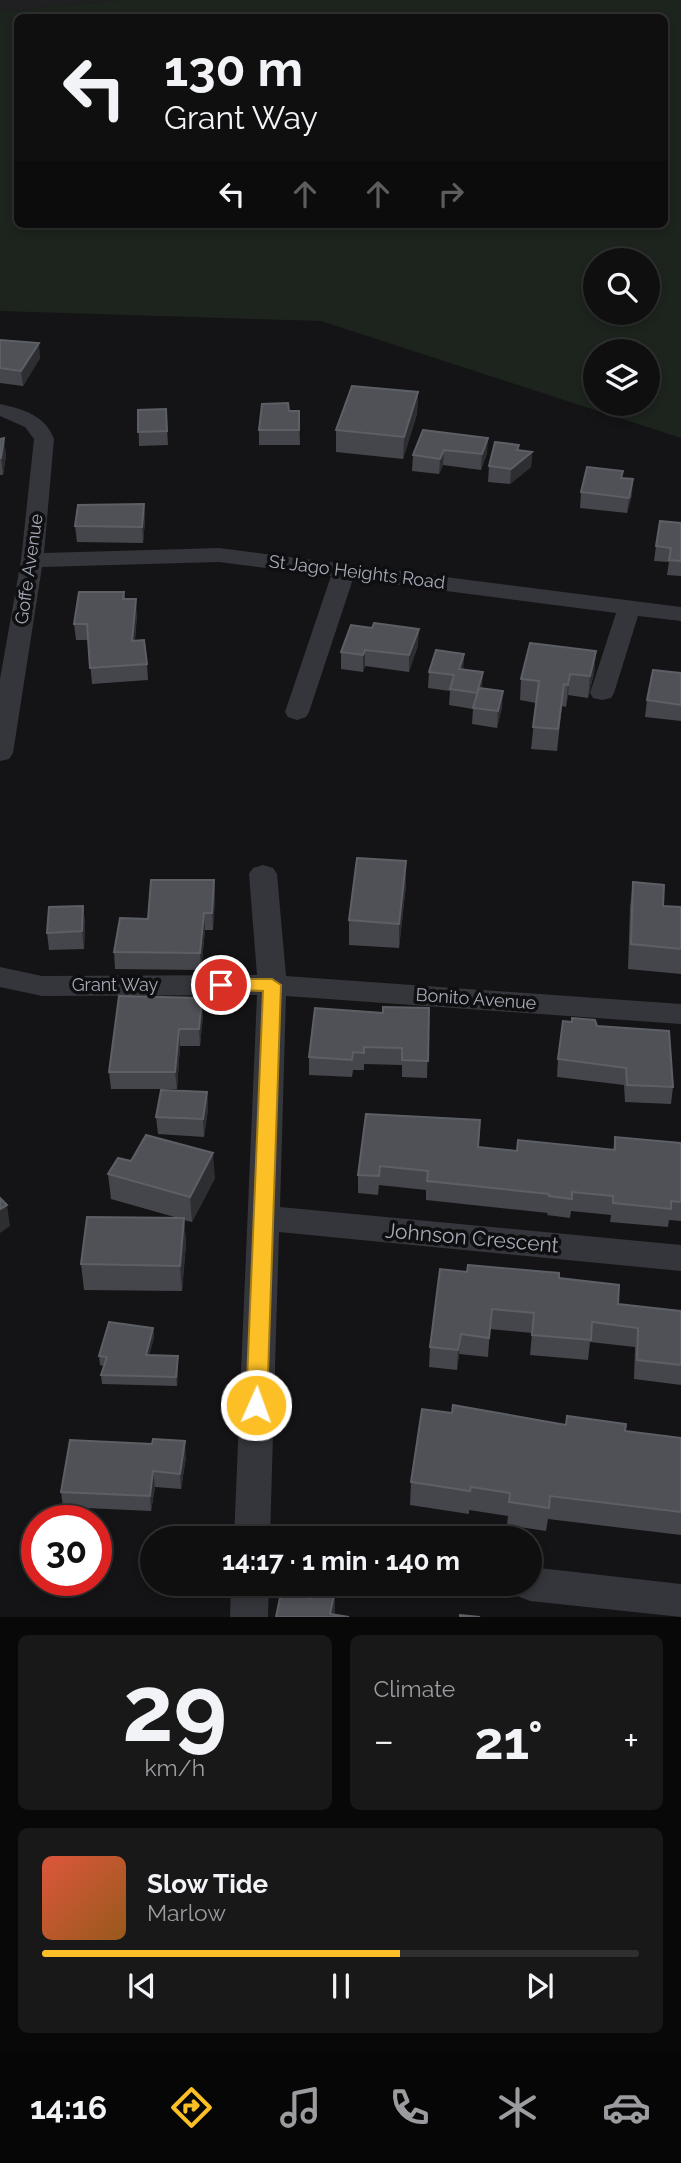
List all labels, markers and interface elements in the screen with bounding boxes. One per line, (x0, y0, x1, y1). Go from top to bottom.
text: 130 m (164, 40, 303, 97)
icon: left (49, 42, 140, 133)
text: Grant Way (164, 99, 318, 136)
icon: left (213, 175, 251, 213)
icon: ahead (286, 175, 324, 213)
icon: ahead (359, 175, 397, 213)
icon: right (432, 175, 470, 213)
map controls (583, 248, 660, 416)
button: search (583, 248, 660, 325)
button: layers (583, 339, 660, 416)
street label: Goffe Avenue (10, 512, 47, 626)
street label: St Jago Heights Road (268, 550, 446, 593)
pin (191, 955, 251, 1015)
icon: arrive (202, 966, 240, 1004)
street label: Grant Way (72, 974, 159, 995)
street label: Bonito Avenue (415, 984, 537, 1013)
street label: Johnson Crescent (384, 1217, 560, 1258)
position arrow (219, 1368, 293, 1442)
speed limit sign: 30 (21, 1505, 112, 1596)
text: 14:17 · 1 min · 140 m (222, 1546, 460, 1576)
text: 29 (122, 1655, 227, 1762)
text: Climate (374, 1675, 455, 1702)
text: 21° (474, 1710, 543, 1771)
text: − (374, 1718, 394, 1763)
text: + (623, 1718, 639, 1763)
text: km/h (144, 1754, 205, 1781)
text: Slow Tide (147, 1869, 268, 1899)
text: Marlow (147, 1899, 226, 1926)
icon: previous (123, 1967, 161, 2005)
icon: pause (322, 1967, 360, 2005)
icon: next (521, 1967, 559, 2005)
icon: directions (167, 2083, 216, 2132)
icon: music (276, 2083, 325, 2132)
icon: phone (385, 2083, 434, 2132)
icon: climate (493, 2083, 542, 2132)
icon: car (602, 2083, 651, 2132)
text: 14:16 (30, 2089, 107, 2126)

